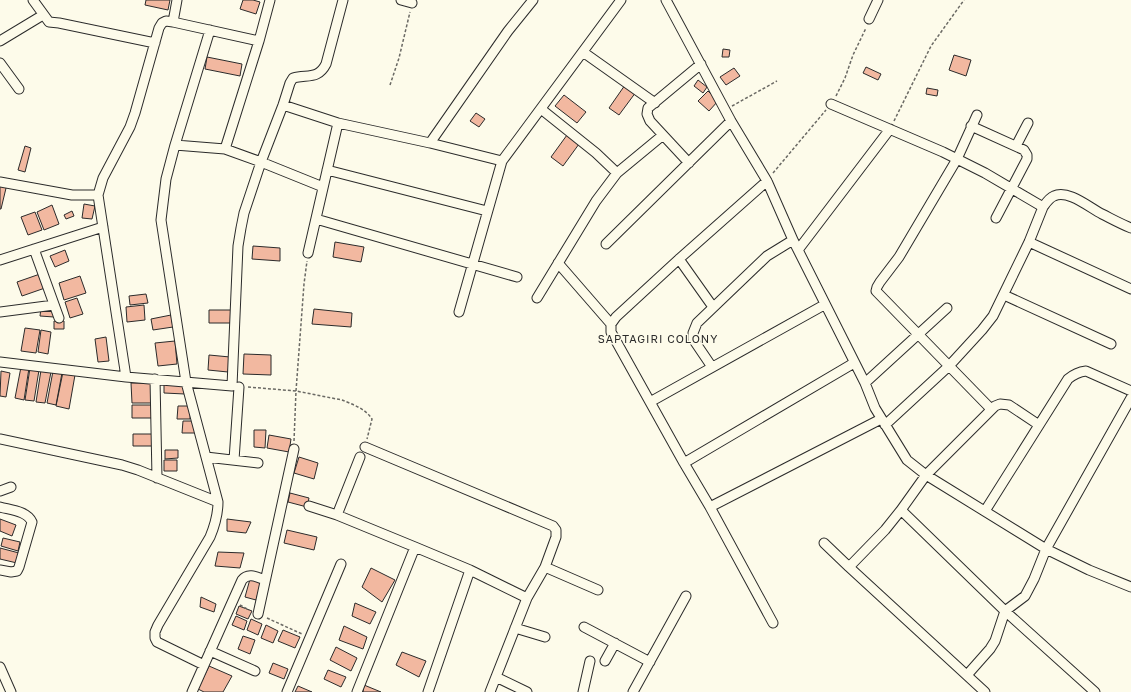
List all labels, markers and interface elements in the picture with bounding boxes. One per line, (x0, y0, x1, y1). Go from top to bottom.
district label: SAPTAGIRI COLONY (598, 332, 718, 345)

